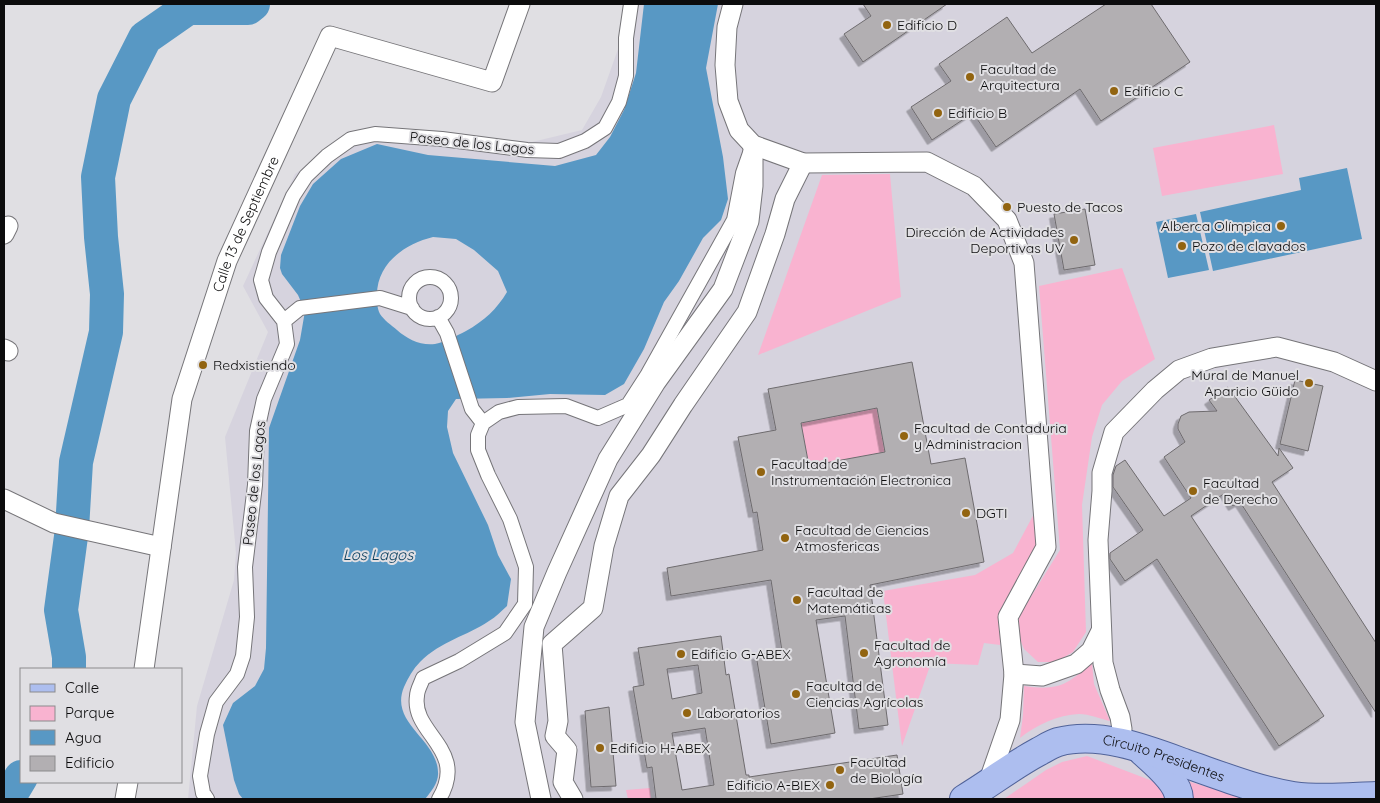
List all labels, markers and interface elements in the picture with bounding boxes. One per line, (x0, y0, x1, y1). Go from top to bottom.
place label: Edificio D (897, 16, 957, 34)
marker: Edificio D (881, 19, 893, 31)
place label: Facultad de Arquitectura (980, 60, 1060, 94)
marker: Facultad de Arquitectura (964, 71, 976, 83)
place label: Edificio C (1124, 82, 1183, 100)
marker: Edificio C (1108, 85, 1120, 97)
place label: Edificio B (948, 104, 1007, 122)
marker: Edificio B (932, 107, 944, 119)
street label: Paseo de los Lagos (409, 128, 535, 158)
street label: Calle 13 de Septiembre (208, 153, 283, 294)
place label: Puesto de Tacos (1017, 198, 1123, 216)
marker: Puesto de Tacos (1001, 201, 1013, 213)
place label: Alberca Olímpica (1161, 217, 1271, 235)
marker: Alberca Olímpica (1275, 220, 1287, 232)
place label: Dirección de Actividades Deportivas UV (905, 223, 1064, 257)
marker: Dirección de Actividades Deportivas UV (1068, 234, 1080, 246)
place label: Pozo de clavados (1192, 237, 1306, 255)
marker: Pozo de clavados (1176, 240, 1188, 252)
place label: Redxistiendo (213, 356, 296, 374)
marker: Redxistiendo (197, 359, 209, 371)
place label: Mural de Manuel Aparicio Güido (1191, 366, 1299, 400)
marker: Mural de Manuel Aparicio Güido (1303, 377, 1315, 389)
place label: Facultad de Contaduria y Administracion (914, 419, 1067, 453)
street label: Paseo de los Lagos (239, 420, 269, 546)
marker: Facultad de Contaduria y Administracion (898, 430, 910, 442)
place label: Facultad de Instrumentación Electronica (771, 455, 951, 489)
marker: Facultad de Instrumentación Electronica (755, 466, 767, 478)
place label: Facultad de Derecho (1203, 474, 1278, 508)
marker: Facultad de Derecho (1187, 485, 1199, 497)
place label: DGTI (976, 504, 1007, 522)
marker: DGTI (960, 507, 972, 519)
place label: Facultad de Ciencias Atmosfericas (795, 521, 929, 555)
marker: Facultad de Ciencias Atmosfericas (779, 532, 791, 544)
water label: Los Lagos (343, 545, 414, 564)
place label: Facultad de Matemáticas (807, 583, 891, 617)
marker: Facultad de Matemáticas (791, 594, 803, 606)
place label: Facultad de Agronomía (874, 636, 951, 670)
place label: Edificio G-ABEX (691, 645, 791, 663)
marker: Facultad de Agronomía (858, 647, 870, 659)
marker: Edificio G-ABEX (675, 648, 687, 660)
legend (20, 668, 182, 783)
place label: Facultad de Ciencias Agrícolas (806, 677, 923, 711)
text: Calle (65, 678, 99, 697)
marker: Facultad de Ciencias Agrícolas (790, 688, 802, 700)
text: Parque (65, 703, 115, 722)
place label: Laboratorios (697, 704, 780, 722)
marker: Laboratorios (681, 707, 693, 719)
text: Agua (65, 728, 102, 747)
street label: Circuito Presidentes (1102, 731, 1227, 786)
place label: Edificio H-ABEX (610, 739, 711, 757)
marker: Edificio H-ABEX (594, 742, 606, 754)
text: Edificio (65, 753, 114, 772)
place label: Facultad de Biología (850, 753, 923, 787)
marker: Facultad de Biología (834, 764, 846, 776)
place label: Edificio A-BIEX (727, 776, 821, 794)
marker: Edificio A-BIEX (824, 779, 836, 791)

